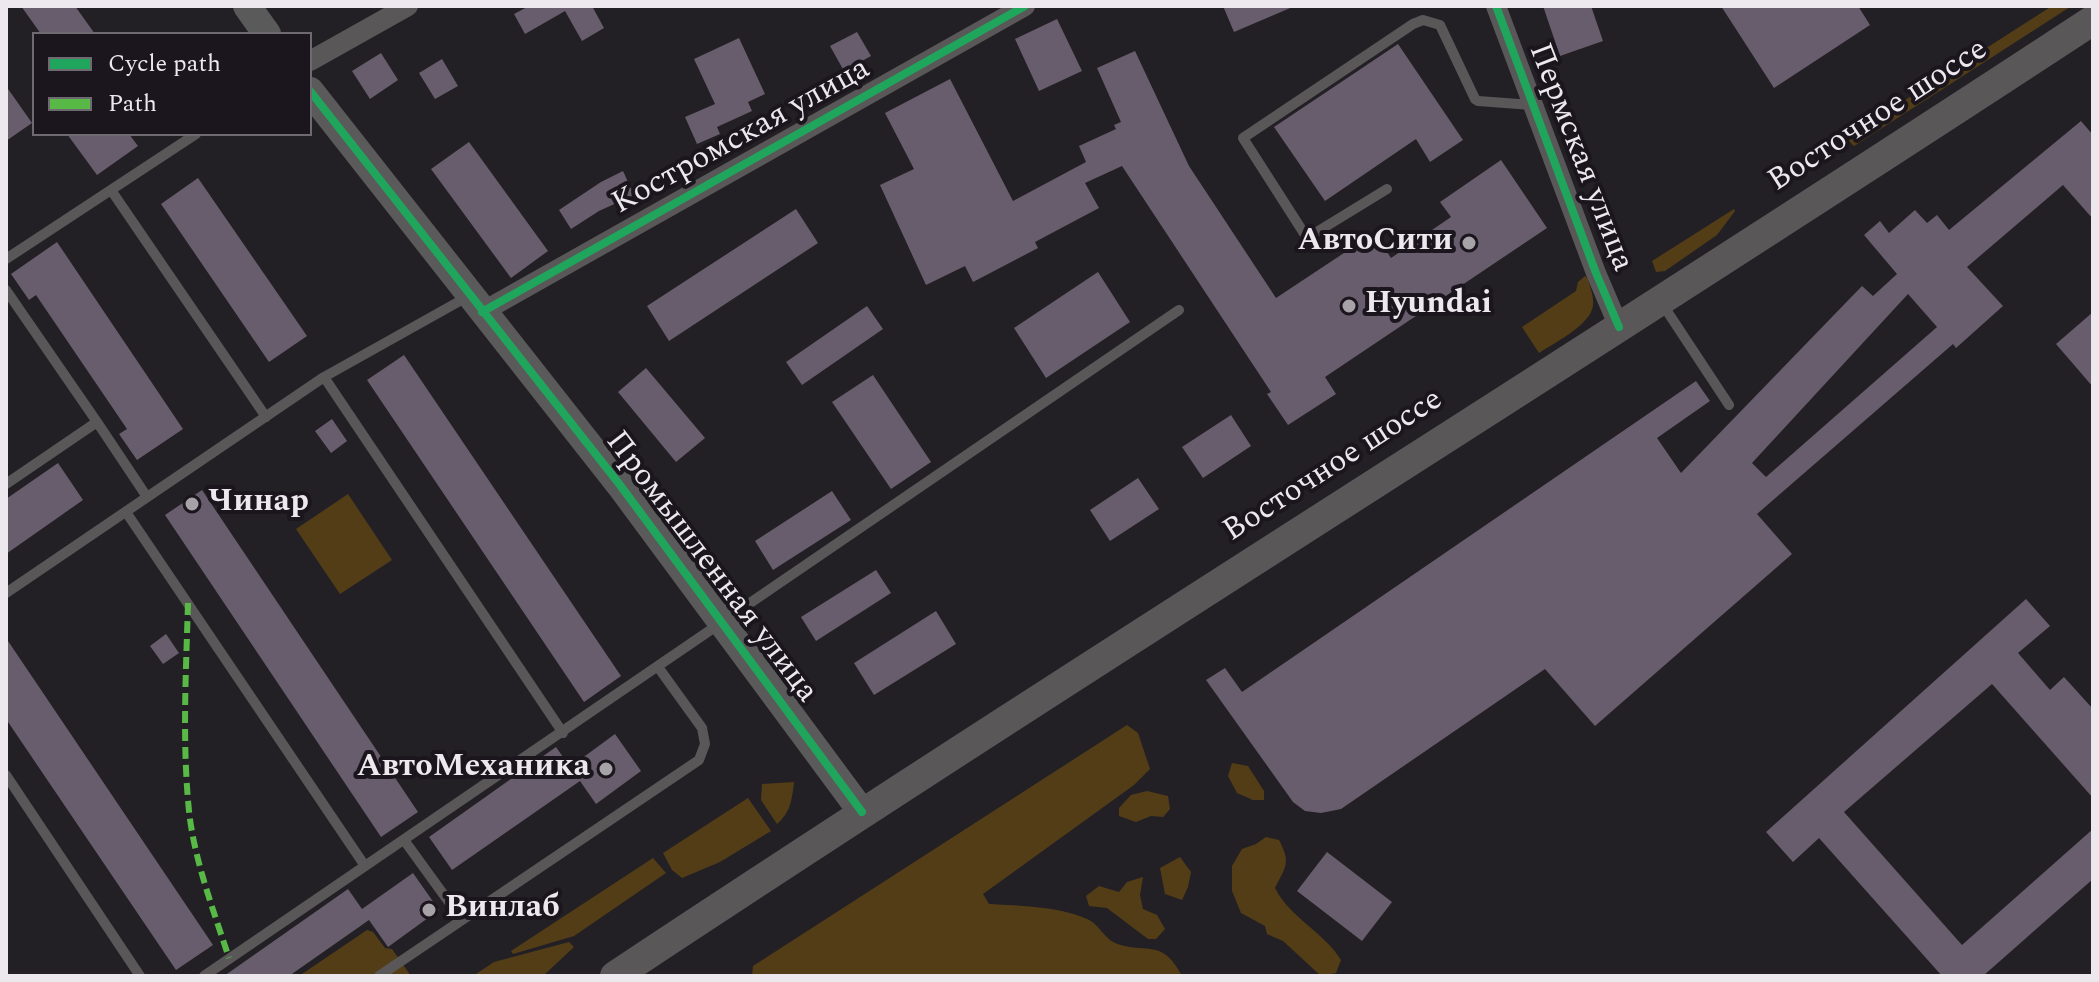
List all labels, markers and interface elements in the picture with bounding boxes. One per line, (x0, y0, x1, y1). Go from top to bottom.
legend (32, 32, 312, 136)
street label: Восточное шоссе (1762, 32, 1996, 202)
street label: Пермская улица (1518, 39, 1640, 277)
text: Cycle path (108, 46, 221, 82)
street label: Костромская улица (606, 51, 878, 225)
text: Path (108, 86, 157, 122)
place label: АвтоСити (1297, 224, 1453, 262)
marker: АвтоСити (1460, 234, 1478, 252)
place label: Hyundai (1365, 287, 1492, 325)
marker: Hyundai (1340, 297, 1358, 315)
street label: Восточное шоссе (1217, 382, 1451, 552)
street label: Промышленная улица (595, 425, 825, 711)
place label: Чинар (208, 485, 309, 523)
marker: Чинар (183, 495, 201, 513)
place label: АвтоМеханика (357, 750, 590, 788)
marker: АвтоМеханика (597, 760, 615, 778)
place label: Винлаб (445, 891, 560, 929)
marker: Винлаб (420, 901, 438, 919)

